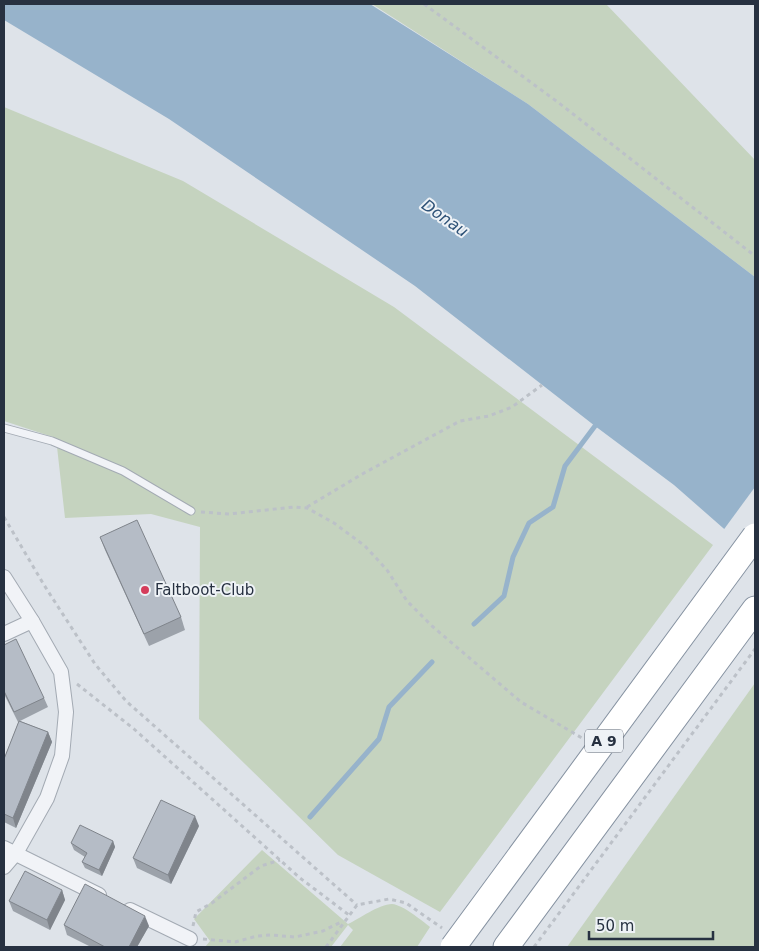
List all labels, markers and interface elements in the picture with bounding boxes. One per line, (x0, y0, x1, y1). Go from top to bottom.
water label: Donau (418, 195, 472, 241)
place label: Faltboot-Club (155, 581, 254, 599)
marker: Faltboot-Club (139, 584, 151, 596)
road number: A 9 (585, 729, 623, 752)
scale bar (589, 908, 713, 940)
text: 50 m (596, 917, 634, 935)

